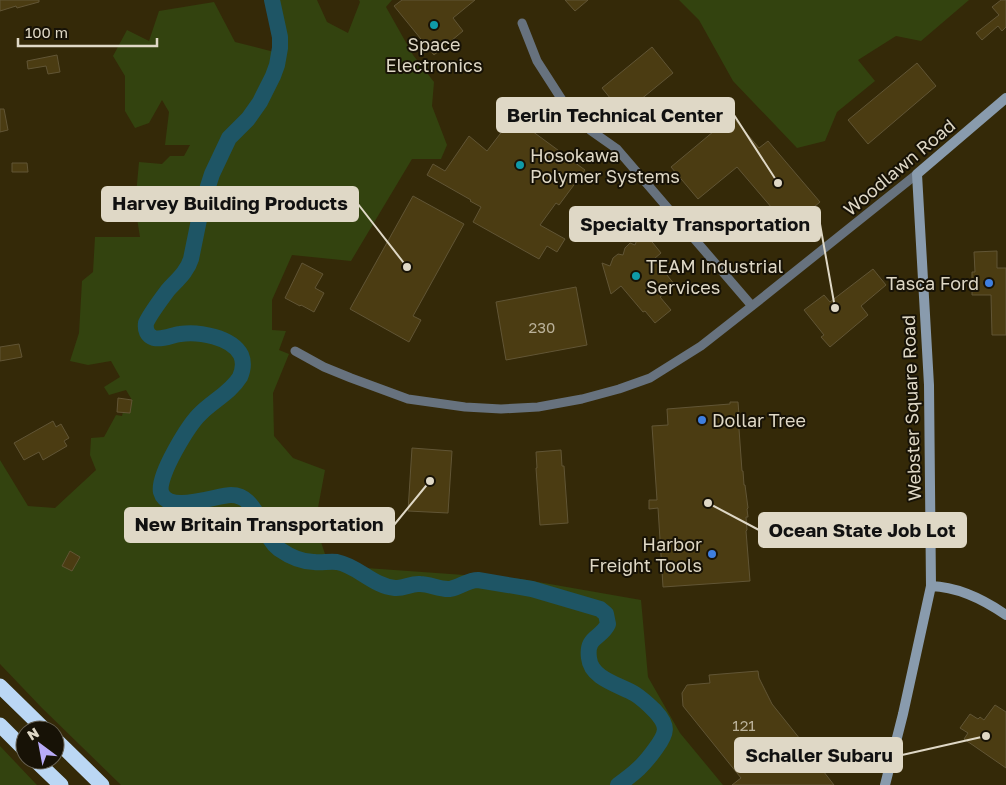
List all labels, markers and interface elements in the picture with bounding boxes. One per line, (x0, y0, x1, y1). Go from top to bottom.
scale bar (18, 15, 156, 47)
marker: Space Electronics (428, 19, 440, 31)
text: 100 m (25, 23, 68, 41)
place label: Space Electronics (386, 33, 482, 76)
callout: Berlin Technical Center (497, 98, 734, 132)
text: Berlin Technical Center (507, 103, 724, 126)
street label: Woodlawn Road (839, 114, 959, 220)
place label: Hosokawa Polymer Systems (530, 144, 680, 187)
marker: Hosokawa Polymer Systems (514, 159, 526, 171)
callout: Harvey Building Products (102, 187, 358, 221)
text: Harvey Building Products (112, 191, 348, 214)
callout: Specialty Transportation (570, 207, 820, 241)
text: Specialty Transportation (580, 212, 810, 235)
place label: TEAM Industrial Services (646, 255, 784, 298)
marker: TEAM Industrial Services (630, 270, 642, 282)
place label: Tasca Ford (886, 272, 979, 294)
marker: Tasca Ford (983, 277, 995, 289)
street label: Webster Square Road (897, 315, 925, 501)
house number: 230 (529, 318, 555, 336)
place label: Dollar Tree (712, 409, 806, 431)
marker: Dollar Tree (696, 414, 708, 426)
callout: New Britain Transportation (125, 508, 394, 542)
text: New Britain Transportation (134, 512, 384, 535)
callout: Ocean State Job Lot (759, 513, 966, 547)
text: Ocean State Job Lot (768, 518, 956, 541)
place label: Harbor Freight Tools (589, 533, 702, 576)
marker: Harbor Freight Tools (706, 548, 718, 560)
house number: 121 (732, 716, 756, 734)
north arrow (15, 720, 65, 770)
text: N (24, 724, 42, 744)
callout: Schaller Subaru (735, 738, 902, 772)
text: Schaller Subaru (745, 743, 893, 766)

